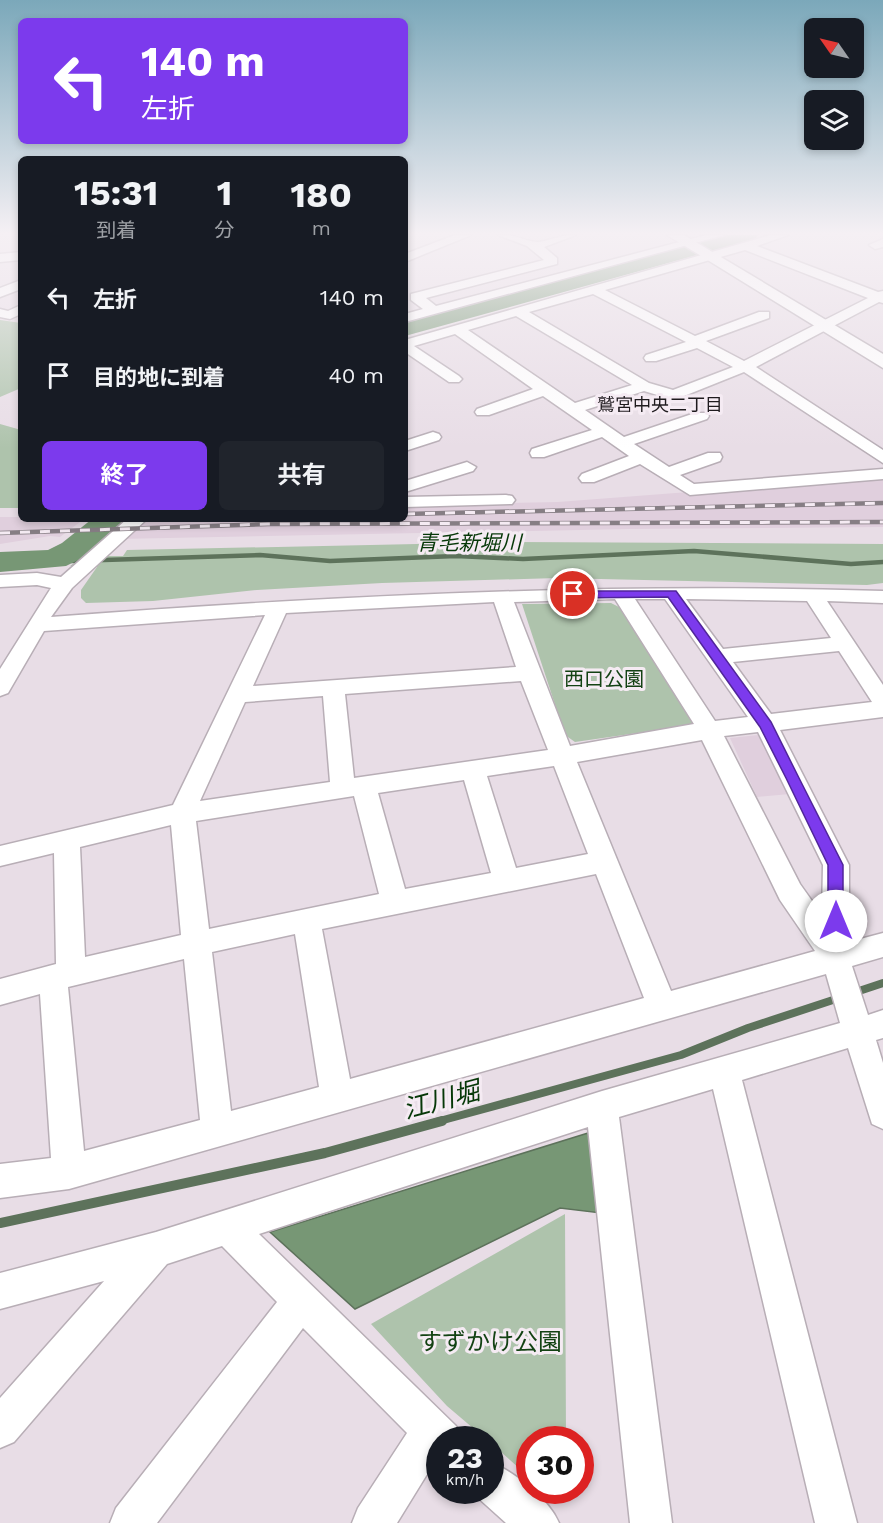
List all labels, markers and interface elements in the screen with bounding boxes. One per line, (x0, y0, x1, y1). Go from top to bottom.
north arrow (804, 18, 864, 78)
map controls (804, 18, 864, 150)
text: 140 m (141, 37, 265, 86)
icon: left (42, 42, 120, 120)
button: layers (804, 90, 864, 150)
text: 左折 (141, 93, 195, 125)
text: 15:31 (74, 172, 158, 214)
text: 1 (217, 172, 232, 214)
text: 180 (291, 174, 352, 216)
text: m (312, 216, 331, 240)
text: 到着 (96, 218, 136, 242)
text: 分 (214, 218, 234, 242)
icon: left (42, 281, 75, 314)
text: 140 m (320, 285, 384, 310)
text: 左折 (93, 287, 137, 312)
icon: arrive (42, 359, 75, 392)
text: 40 m (328, 363, 384, 388)
text: 目的地に到着 (93, 365, 225, 390)
district label: 鷲宮中央二丁目 (597, 394, 723, 415)
button: 終了 (42, 441, 207, 510)
button: 共有 (219, 441, 384, 510)
water label: 青毛新堀川 (417, 530, 523, 555)
pin (547, 568, 598, 619)
icon: arrive (556, 577, 589, 610)
park label: 西口公園 (564, 667, 644, 691)
position arrow (804, 889, 868, 953)
water label: 江川堀 (399, 1074, 486, 1125)
park label: すずかけ公園 (418, 1328, 562, 1356)
speed limit sign: 30 (516, 1426, 594, 1504)
text: 23 (447, 1440, 483, 1475)
text: km/h (446, 1471, 484, 1489)

